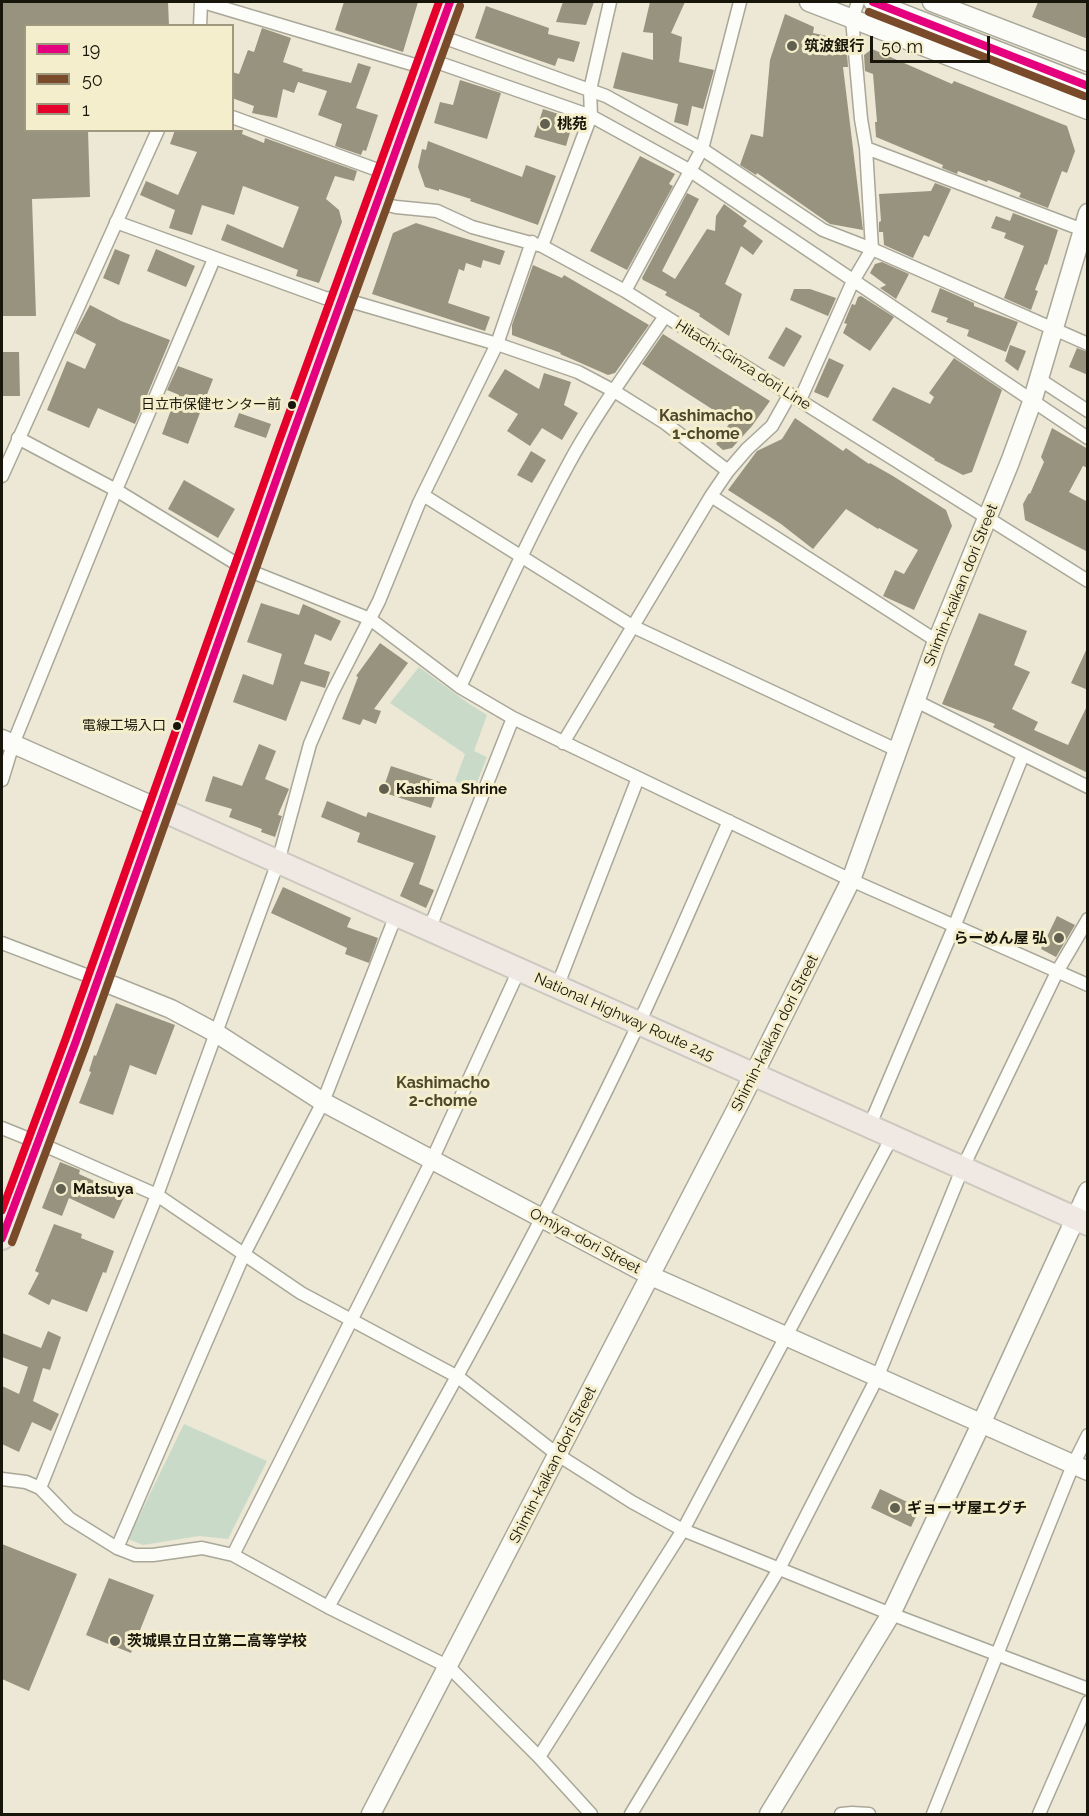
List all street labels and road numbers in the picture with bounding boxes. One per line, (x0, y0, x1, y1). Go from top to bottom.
street label: Hitachi-Ginza dori Line (672, 316, 814, 414)
street label: Shimin-kaikan dori Street (920, 501, 1002, 669)
street label: Shimin-kaikan dori Street (728, 952, 822, 1114)
street label: National Highway Route 245 (531, 969, 717, 1065)
street label: Omiya-dori Street (527, 1204, 643, 1278)
street label: Shimin-kaikan dori Street (506, 1384, 600, 1546)

